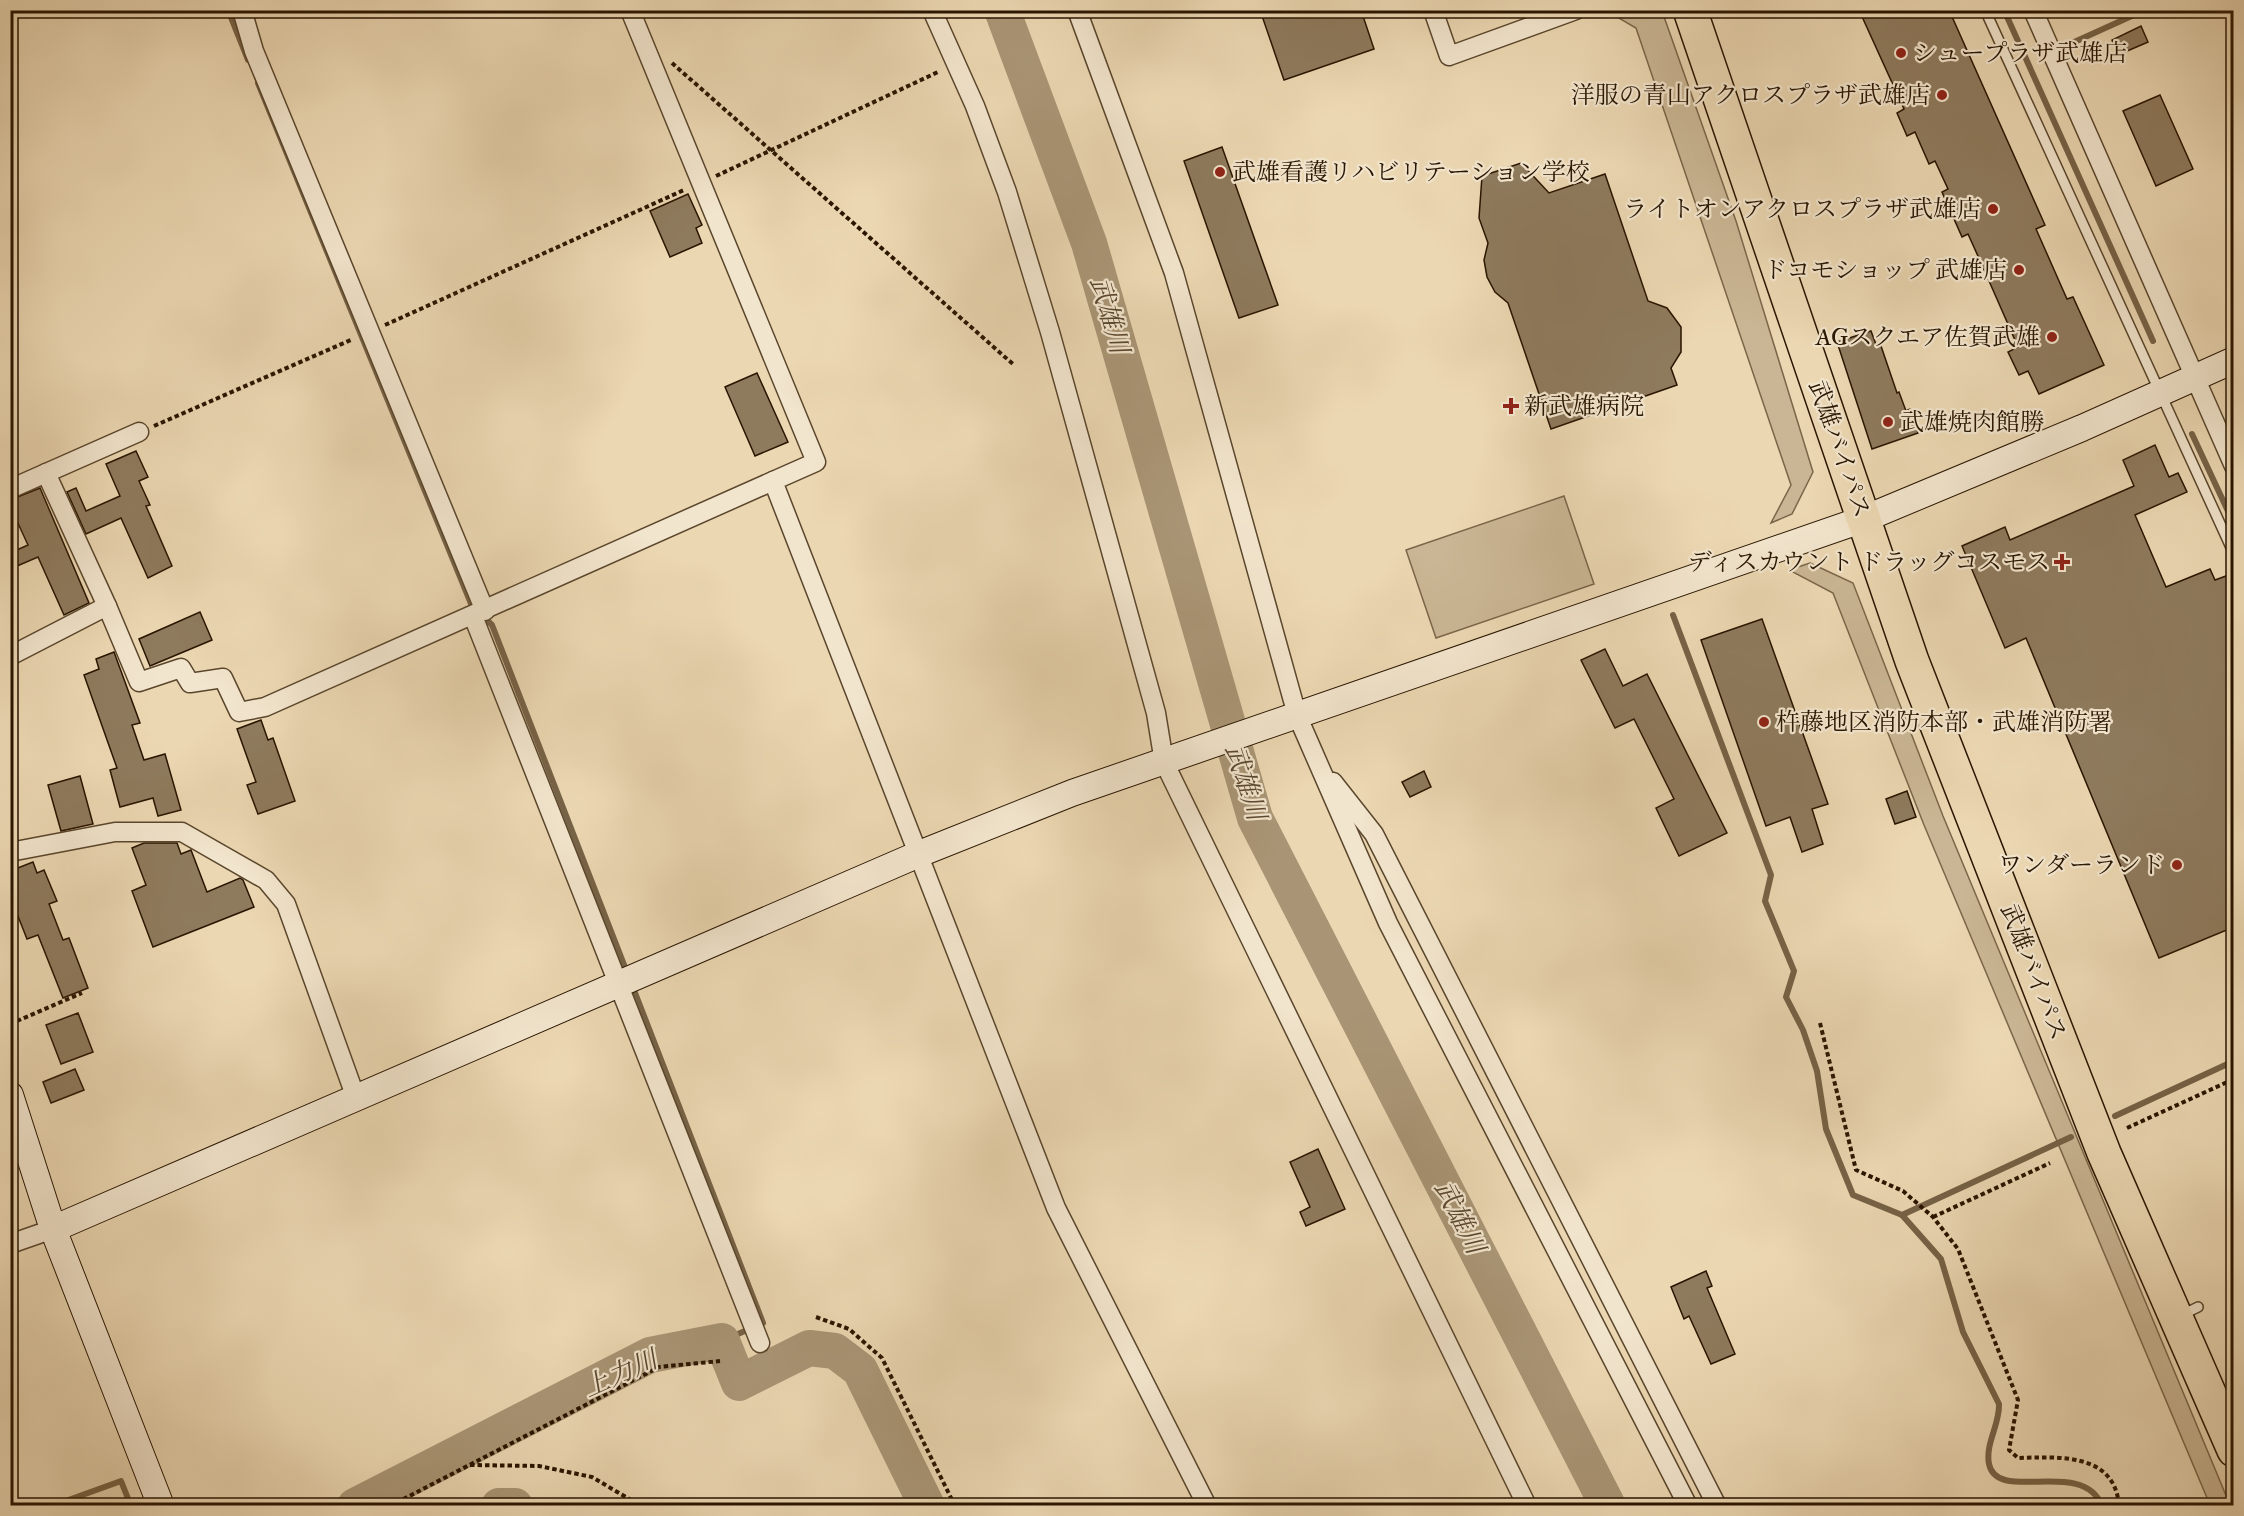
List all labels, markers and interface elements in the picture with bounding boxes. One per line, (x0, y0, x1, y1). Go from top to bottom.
place label: シュープラザ武雄店 (1913, 38, 2127, 68)
marker: シュープラザ武雄店 (1894, 46, 1908, 60)
place label: 洋服の青山アクロスプラザ武雄店 (1571, 80, 1930, 110)
marker: 洋服の青山アクロスプラザ武雄店 (1935, 88, 1949, 102)
place label: 武雄看護リハビリテーション学校 (1232, 157, 1590, 187)
marker: 武雄看護リハビリテーション学校 (1213, 165, 1227, 179)
place label: ライトオンアクロスプラザ武雄店 (1623, 194, 1981, 224)
marker: ライトオンアクロスプラザ武雄店 (1986, 202, 2000, 216)
place label: ドコモショップ 武雄店 (1763, 255, 2007, 285)
marker: ドコモショップ 武雄店 (2012, 263, 2026, 277)
water label: 武雄川 (1084, 273, 1137, 360)
place label: AGスクエア佐賀武雄 (1814, 322, 2040, 352)
marker: AGスクエア佐賀武雄 (2045, 330, 2059, 344)
street label: 武雄バイパス (1802, 376, 1878, 522)
place label: 新武雄病院 (1524, 391, 1644, 421)
marker: 新武雄病院 (1502, 397, 1520, 415)
place label: 武雄焼肉館勝 (1900, 407, 2044, 437)
marker: 武雄焼肉館勝 (1881, 415, 1895, 429)
place label: ディスカウント ドラッグコスモス (1688, 547, 2050, 577)
marker: ディスカウント ドラッグコスモス (2055, 555, 2069, 569)
place label: 杵藤地区消防本部・武雄消防署 (1776, 707, 2112, 737)
marker: 杵藤地区消防本部・武雄消防署 (1757, 715, 1771, 729)
water label: 武雄川 (1219, 740, 1274, 827)
place label: ワンダーランド (1998, 850, 2165, 880)
marker: ワンダーランド (2170, 858, 2184, 872)
street label: 武雄バイパス (1994, 900, 2074, 1044)
water label: 武雄川 (1428, 1175, 1493, 1262)
water label: 上力川 (578, 1341, 665, 1403)

